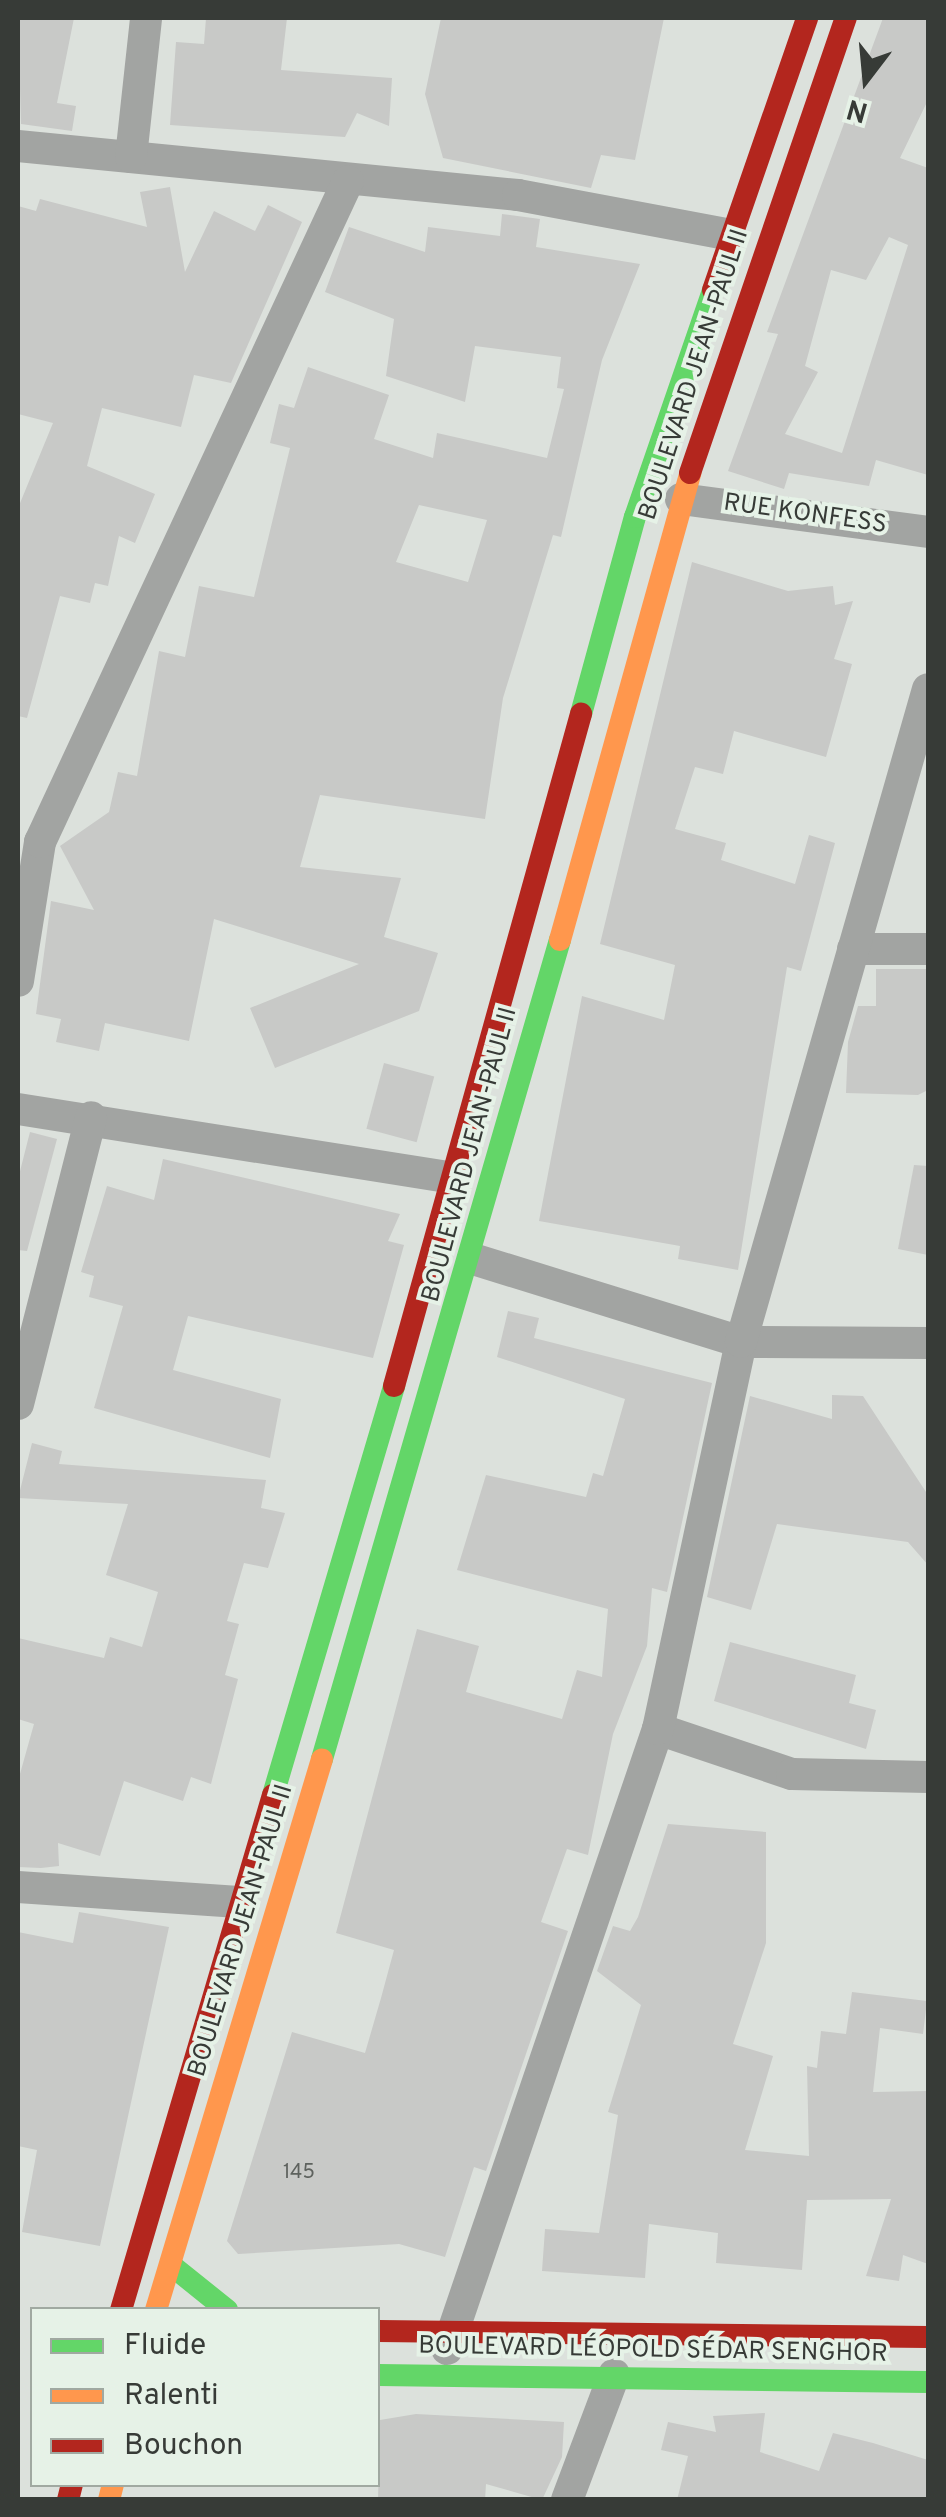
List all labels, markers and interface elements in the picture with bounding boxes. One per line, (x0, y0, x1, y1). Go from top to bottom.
north arrow (816, 30, 916, 130)
text: N (843, 89, 872, 129)
street label: BOULEVARD JEAN-PAUL II (634, 226, 756, 524)
street label: RUE KONFESS (722, 489, 888, 541)
street label: BOULEVARD JEAN-PAUL II (417, 1004, 525, 1306)
street label: BOULEVARD JEAN-PAUL II (183, 1781, 301, 2081)
house number: 145 (283, 2161, 315, 2185)
legend (30, 2307, 380, 2487)
text: Fluide (124, 2328, 206, 2365)
street label: BOULEVARD LÉOPOLD SÉDAR SENGHOR (418, 2332, 888, 2370)
text: Ralenti (124, 2378, 219, 2415)
text: Bouchon (124, 2428, 243, 2465)

